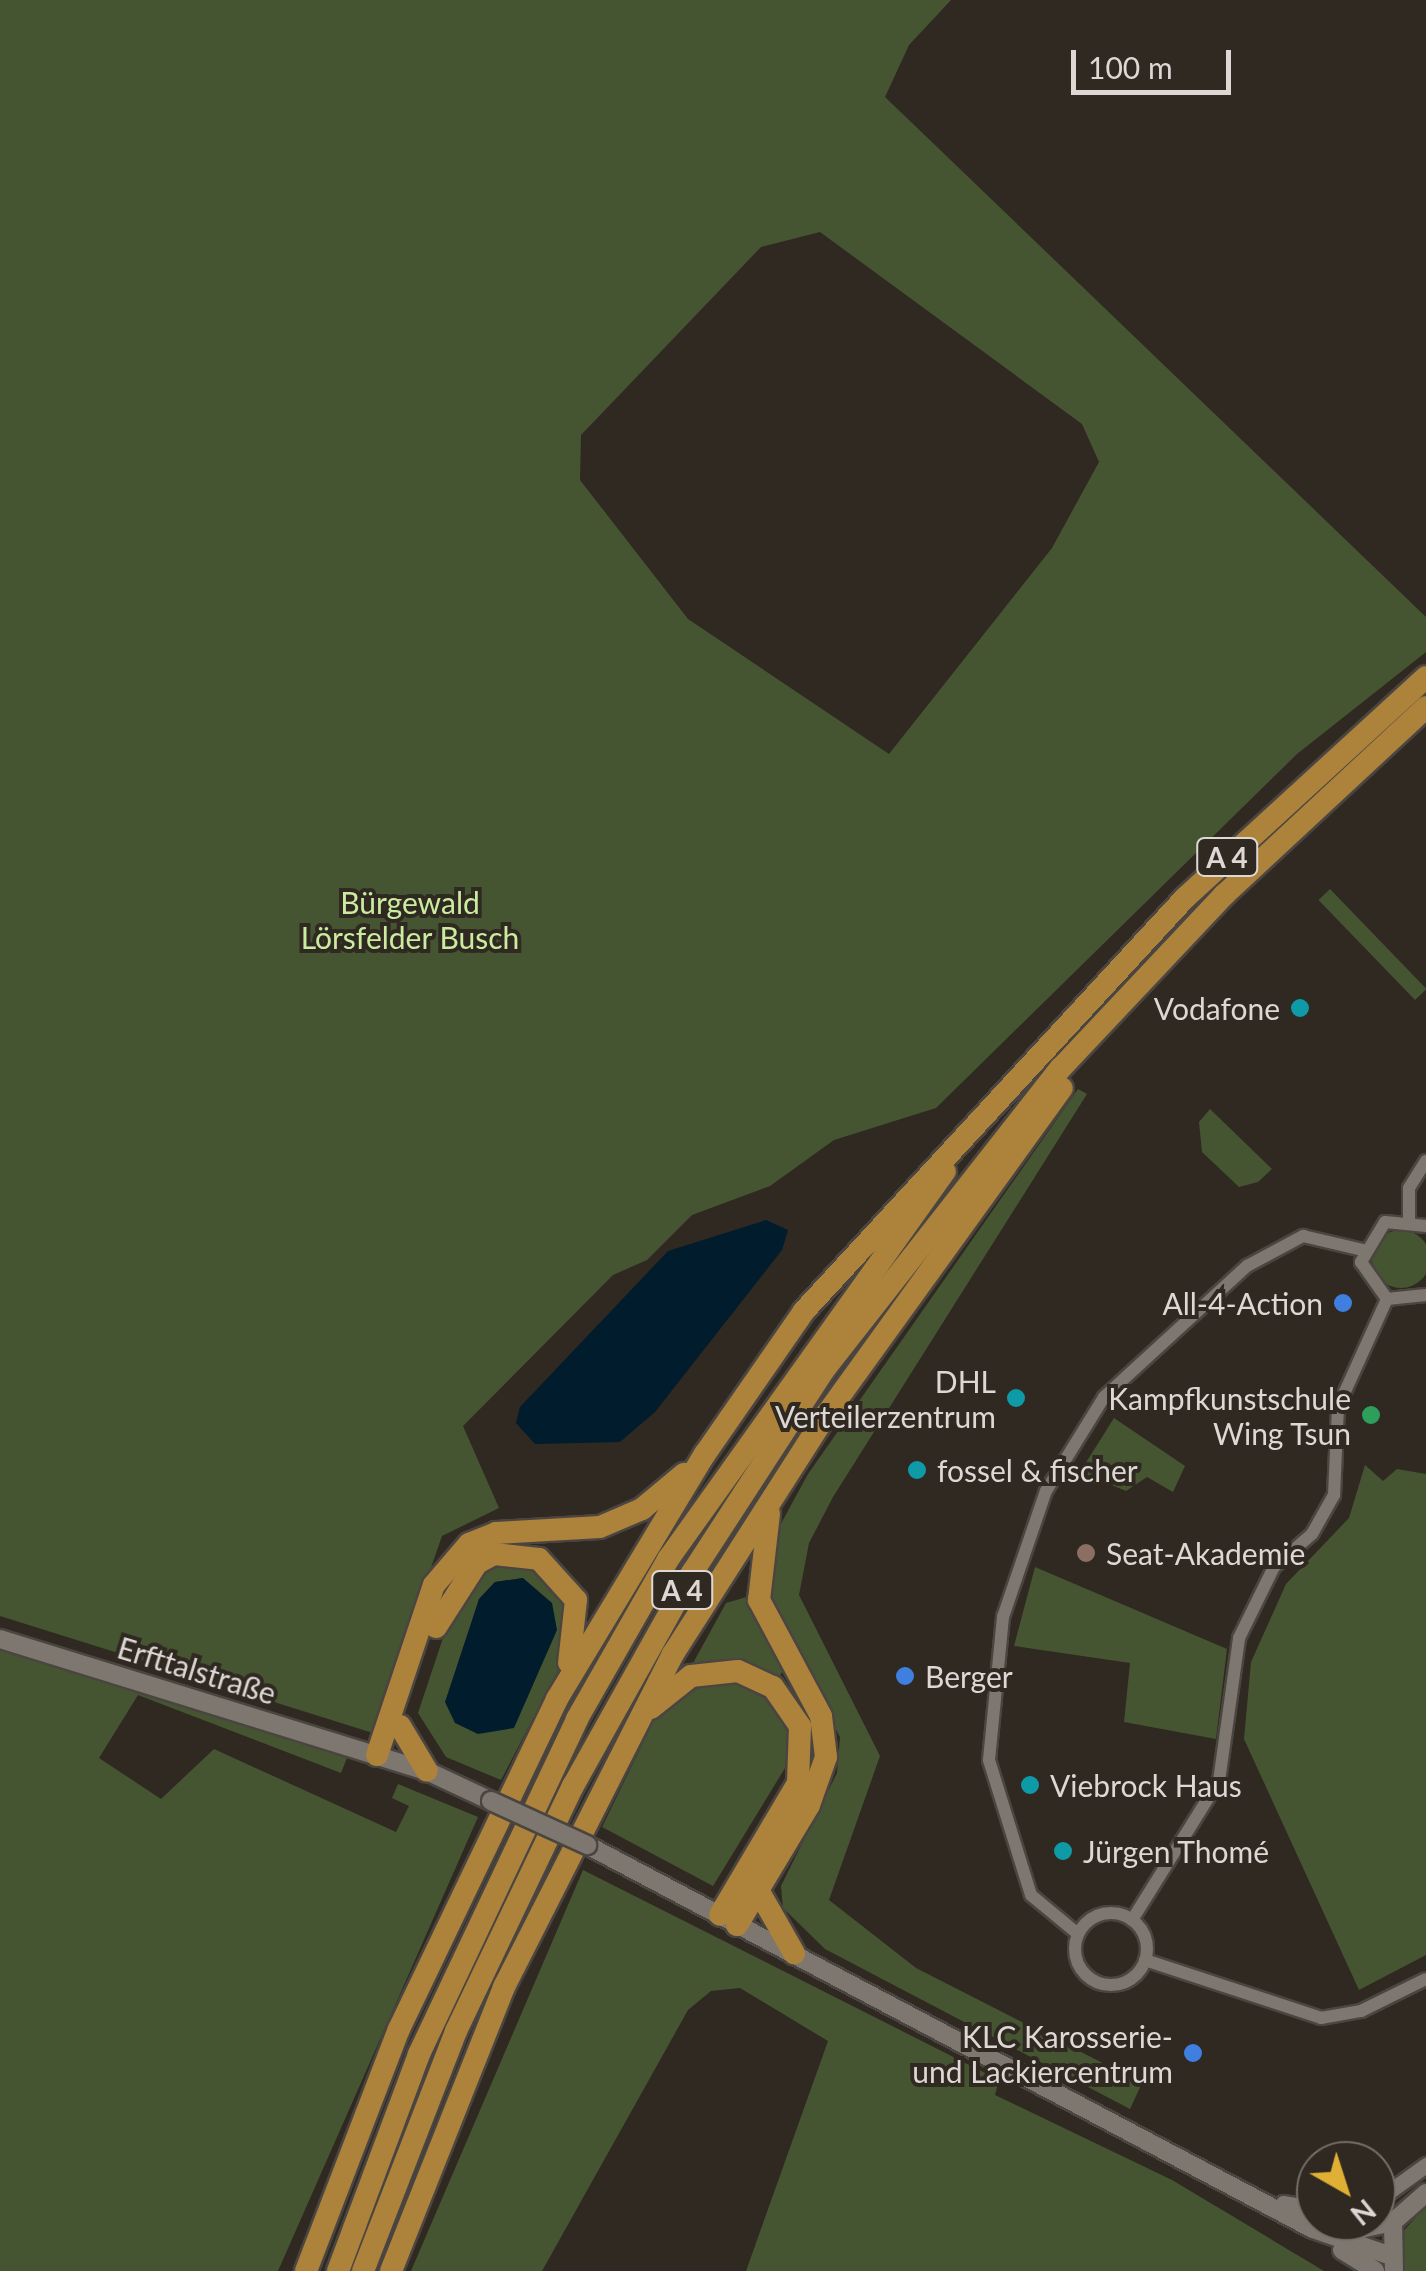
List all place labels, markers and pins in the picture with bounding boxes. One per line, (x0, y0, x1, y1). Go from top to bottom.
place label: Vodafone (1154, 990, 1280, 1026)
marker: Vodafone (1289, 997, 1311, 1019)
place label: All-4-Action (1162, 1285, 1323, 1321)
marker: All-4-Action (1332, 1292, 1354, 1314)
place label: DHL Verteilerzentrum (775, 1363, 996, 1434)
place label: Kampfkunstschule Wing Tsun (1108, 1380, 1351, 1450)
marker: DHL Verteilerzentrum (1005, 1387, 1027, 1409)
marker: Kampfkunstschule Wing Tsun (1360, 1404, 1382, 1426)
place label: fossel & fischer (937, 1452, 1138, 1488)
marker: fossel & fischer (906, 1459, 928, 1481)
place label: Seat-Akademie (1106, 1535, 1305, 1571)
marker: Seat-Akademie (1075, 1542, 1097, 1564)
place label: Berger (925, 1658, 1013, 1694)
marker: Berger (894, 1665, 916, 1687)
place label: Viebrock Haus (1050, 1767, 1242, 1803)
marker: Viebrock Haus (1019, 1774, 1041, 1796)
place label: Jürgen Thomé (1083, 1833, 1270, 1869)
marker: Jürgen Thomé (1052, 1840, 1074, 1862)
place label: KLC Karosserie- und Lackiercentrum (912, 2018, 1173, 2088)
marker: KLC Karosserie- und Lackiercentrum (1182, 2042, 1204, 2064)

